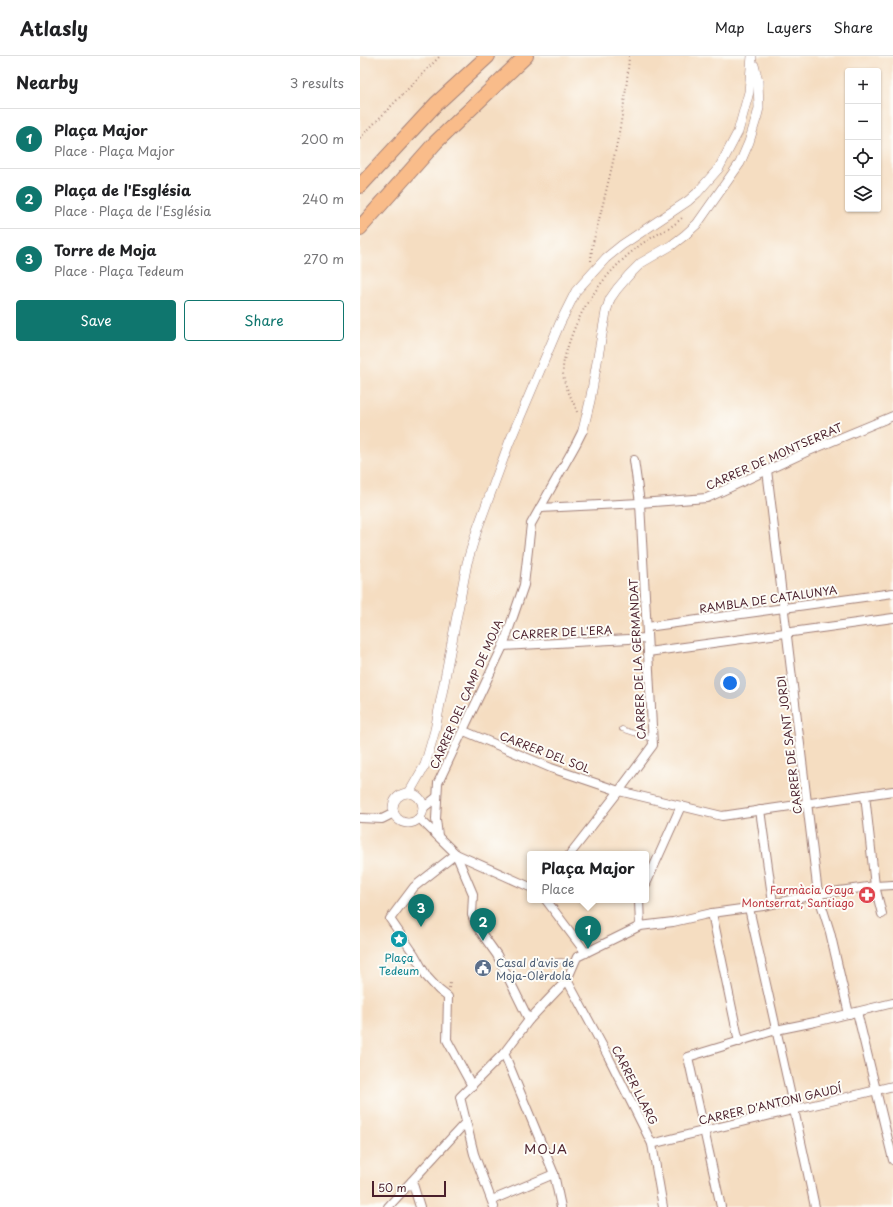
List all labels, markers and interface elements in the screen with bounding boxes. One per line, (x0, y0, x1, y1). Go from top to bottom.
text: Atlasly (20, 14, 88, 42)
text: Map (715, 17, 745, 38)
text: Layers (767, 17, 812, 38)
text: Share (834, 17, 873, 38)
map controls (845, 68, 881, 212)
button: + (845, 68, 881, 104)
text: Nearby (16, 69, 78, 95)
text: 3 results (290, 73, 344, 92)
button: − (845, 104, 881, 140)
text: Plaça Major (54, 118, 148, 141)
text: 1 (26, 129, 32, 148)
text: 200 m (301, 129, 344, 148)
button: locate (845, 140, 881, 176)
text: Place · Plaça Major (54, 141, 175, 160)
button: layers (845, 176, 881, 212)
text: Plaça de l'Església (54, 178, 191, 201)
text: 2 (24, 189, 34, 208)
text: 240 m (302, 189, 344, 208)
text: Place · Plaça de l'Església (54, 201, 211, 220)
text: Torre de Moja (54, 238, 157, 261)
text: 3 (25, 249, 33, 268)
text: 270 m (303, 249, 344, 268)
text: Place · Plaça Tedeum (54, 261, 184, 280)
button: Save (16, 300, 176, 341)
button: Share (184, 300, 344, 341)
street label: CARRER DE MONTSERRAT (703, 418, 846, 494)
street label: CARRER DE LA GERMANDAT (624, 577, 650, 740)
street label: RAMBLA DE CATALUNYA (698, 581, 839, 617)
street label: CARRER DEL CAMP DE MOJA (425, 616, 507, 772)
street label: CARRER DE L'ERA (512, 621, 612, 643)
your location (720, 673, 740, 693)
street label: CARRER DE SANT JORDI (772, 675, 806, 815)
street label: CARRER DEL SOL (497, 727, 593, 777)
popup (527, 851, 649, 903)
text: Plaça Major (541, 856, 635, 879)
text: Place (541, 879, 574, 898)
place label: Farmàcia Gaya Montserrat, Santiago (742, 881, 854, 911)
pharmacy icon: Farmàcia Gaya Montserrat, Santiago (857, 885, 877, 905)
pin: 3 (408, 894, 434, 927)
pin: 2 (470, 908, 496, 941)
pin: 1 (575, 916, 601, 949)
place icon: Plaça Tedeum (389, 929, 409, 949)
place label: Plaça Tedeum (379, 949, 419, 979)
place label: Casal d'avis de Moja-Olèrdola (496, 954, 574, 984)
public building icon: Casal d'avis de Moja-Olèrdola (473, 958, 493, 978)
street label: CARRER LLARG (608, 1042, 662, 1128)
street label: CARRER D'ANTONI GAUDÍ (697, 1079, 843, 1129)
district label: MOJA (524, 1139, 568, 1158)
scale bar (372, 1179, 446, 1198)
text: 50 m (378, 1179, 407, 1196)

